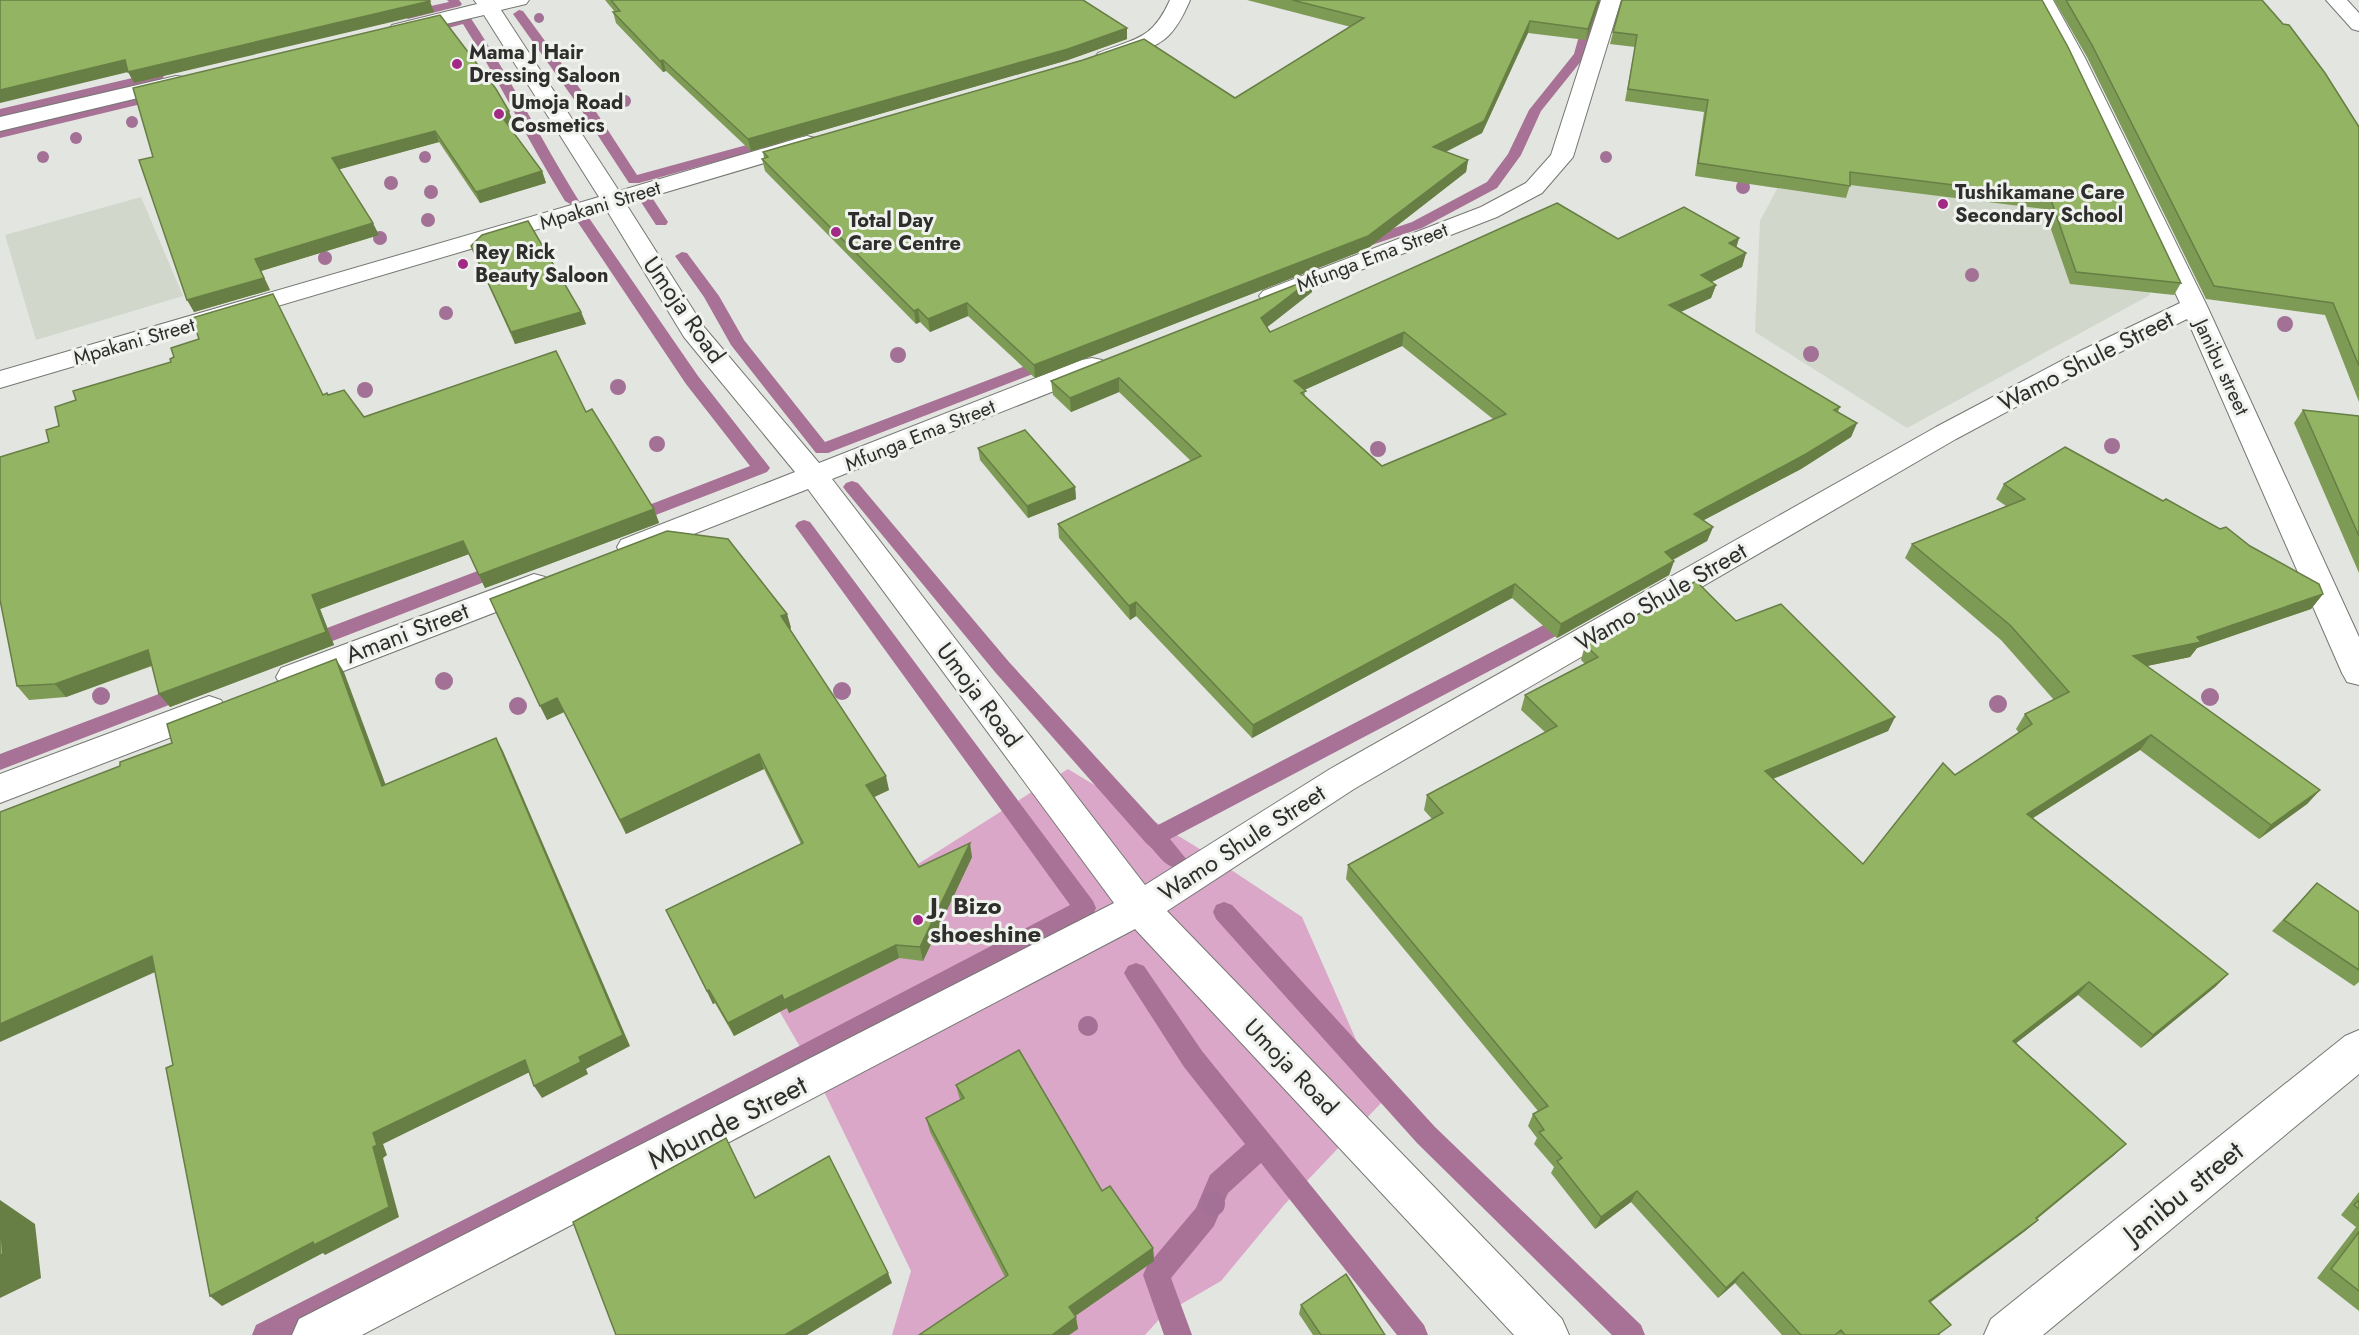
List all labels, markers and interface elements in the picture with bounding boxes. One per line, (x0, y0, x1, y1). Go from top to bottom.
place label: Mama J Hair Dressing Saloon (469, 38, 620, 90)
marker: Mama J Hair Dressing Saloon (450, 57, 464, 71)
place label: Umoja Road Cosmetics (511, 88, 623, 140)
marker: Umoja Road Cosmetics (492, 107, 506, 121)
street label: Mpakani Street (536, 173, 664, 238)
place label: Tushikamane Care Secondary School (1955, 178, 2125, 230)
marker: Tushikamane Care Secondary School (1936, 197, 1950, 211)
place label: Total Day Care Centre (848, 206, 961, 258)
street label: Mfunga Ema Street (1292, 215, 1452, 300)
marker: Total Day Care Centre (829, 225, 843, 239)
place label: Rey Rick Beauty Saloon (475, 238, 609, 290)
street label: Umoja Road (635, 249, 734, 370)
marker: Rey Rick Beauty Saloon (456, 257, 470, 271)
street label: Wamo Shule Street (1992, 301, 2180, 420)
street label: Mpakani Street (70, 310, 198, 373)
street label: Janibu street (2185, 312, 2257, 420)
street label: Mfunga Ema Street (841, 392, 1000, 479)
street label: Wamo Shule Street (1569, 533, 1753, 660)
street label: Amani Street (340, 593, 474, 672)
street label: Umoja Road (928, 635, 1030, 754)
street label: Wamo Shule Street (1151, 775, 1332, 910)
place label: J, Bizo shoeshine (926, 888, 1041, 951)
marker: J, Bizo shoeshine (911, 913, 925, 927)
street label: Umoja Road (1236, 1010, 1347, 1123)
street label: Mbunde Street (641, 1065, 814, 1180)
street label: Janibu street (2111, 1131, 2252, 1256)

